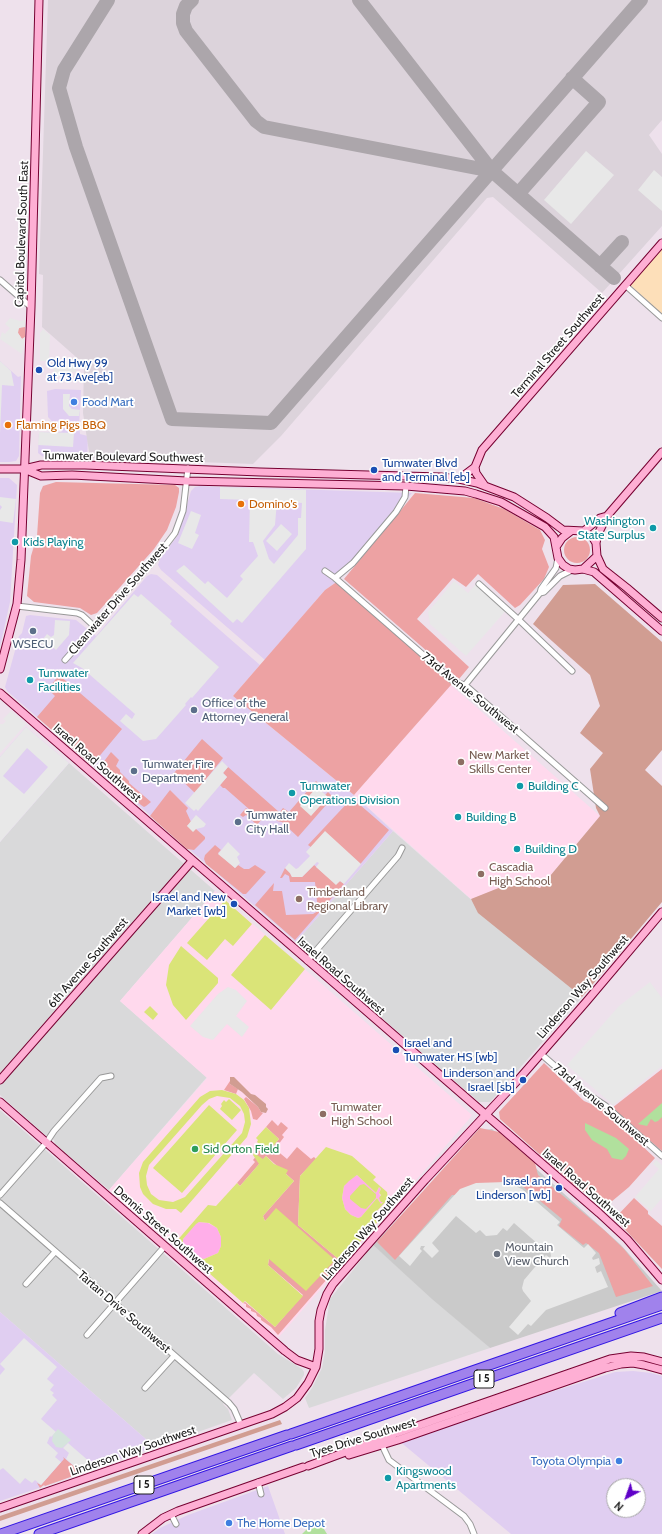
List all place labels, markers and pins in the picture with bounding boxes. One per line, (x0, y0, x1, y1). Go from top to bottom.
place label: Old Hwy 99 at 73 Ave[eb] (47, 356, 113, 384)
marker: Old Hwy 99 at 73 Ave[eb] (34, 365, 44, 375)
place label: Food Mart (82, 395, 134, 409)
marker: Food Mart (69, 397, 79, 407)
place label: Flaming Pigs BBQ (16, 418, 106, 432)
marker: Flaming Pigs BBQ (3, 420, 13, 430)
place label: Tumwater Blvd and Terminal [eb] (382, 456, 470, 484)
marker: Tumwater Blvd and Terminal [eb] (369, 465, 379, 475)
place label: Domino's (249, 497, 297, 511)
marker: Domino's (236, 499, 246, 509)
place label: Washington State Surplus (578, 514, 645, 542)
marker: Washington State Surplus (648, 523, 658, 533)
place label: Kids Playing (23, 535, 83, 549)
marker: Kids Playing (10, 537, 20, 547)
marker: WSECU (28, 626, 38, 636)
place label: WSECU (13, 637, 53, 651)
place label: Tumwater Facilities (38, 666, 88, 694)
marker: Tumwater Facilities (25, 675, 35, 685)
place label: Office of the Attorney General (202, 696, 288, 724)
marker: Office of the Attorney General (189, 705, 199, 715)
place label: New Market Skills Center (469, 748, 531, 776)
place label: Tumwater Fire Department (142, 757, 214, 785)
marker: New Market Skills Center (456, 757, 466, 767)
marker: Tumwater Fire Department (129, 766, 139, 776)
place label: Tumwater Operations Division (300, 779, 399, 807)
place label: Building C (528, 779, 579, 793)
marker: Building C (515, 781, 525, 791)
marker: Tumwater Operations Division (287, 788, 297, 798)
place label: Tumwater City Hall (246, 808, 296, 836)
place label: Building B (466, 810, 516, 824)
marker: Building B (453, 812, 463, 822)
marker: Tumwater City Hall (233, 817, 243, 827)
place label: Building D (525, 842, 577, 856)
marker: Building D (512, 844, 522, 854)
place label: Cascadia High School (489, 860, 550, 888)
marker: Cascadia High School (476, 869, 486, 879)
place label: Timberland Regional Library (307, 885, 388, 913)
place label: Israel and New Market [wb] (152, 890, 226, 918)
marker: Timberland Regional Library (294, 894, 304, 904)
marker: Israel and New Market [wb] (229, 899, 239, 909)
place label: Israel and Tumwater HS [wb] (404, 1036, 497, 1064)
marker: Israel and Tumwater HS [wb] (391, 1045, 401, 1055)
place label: Linderson and Israel [sb] (443, 1066, 515, 1094)
marker: Linderson and Israel [sb] (518, 1075, 528, 1085)
place label: Tumwater High School (331, 1100, 392, 1128)
marker: Tumwater High School (318, 1109, 328, 1119)
place label: Sid Orton Field (203, 1142, 279, 1156)
marker: Sid Orton Field (190, 1144, 200, 1154)
place label: Israel and Linderson [wb] (476, 1174, 551, 1202)
marker: Israel and Linderson [wb] (554, 1183, 564, 1193)
place label: Mountain View Church (505, 1240, 569, 1268)
marker: Mountain View Church (492, 1249, 502, 1259)
place label: Toyota Olympia (531, 1454, 611, 1468)
marker: Toyota Olympia (614, 1456, 624, 1466)
place label: Kingswood Apartments (396, 1464, 456, 1492)
marker: Kingswood Apartments (383, 1473, 393, 1483)
place label: The Home Depot (237, 1516, 325, 1530)
marker: The Home Depot (224, 1518, 234, 1528)

